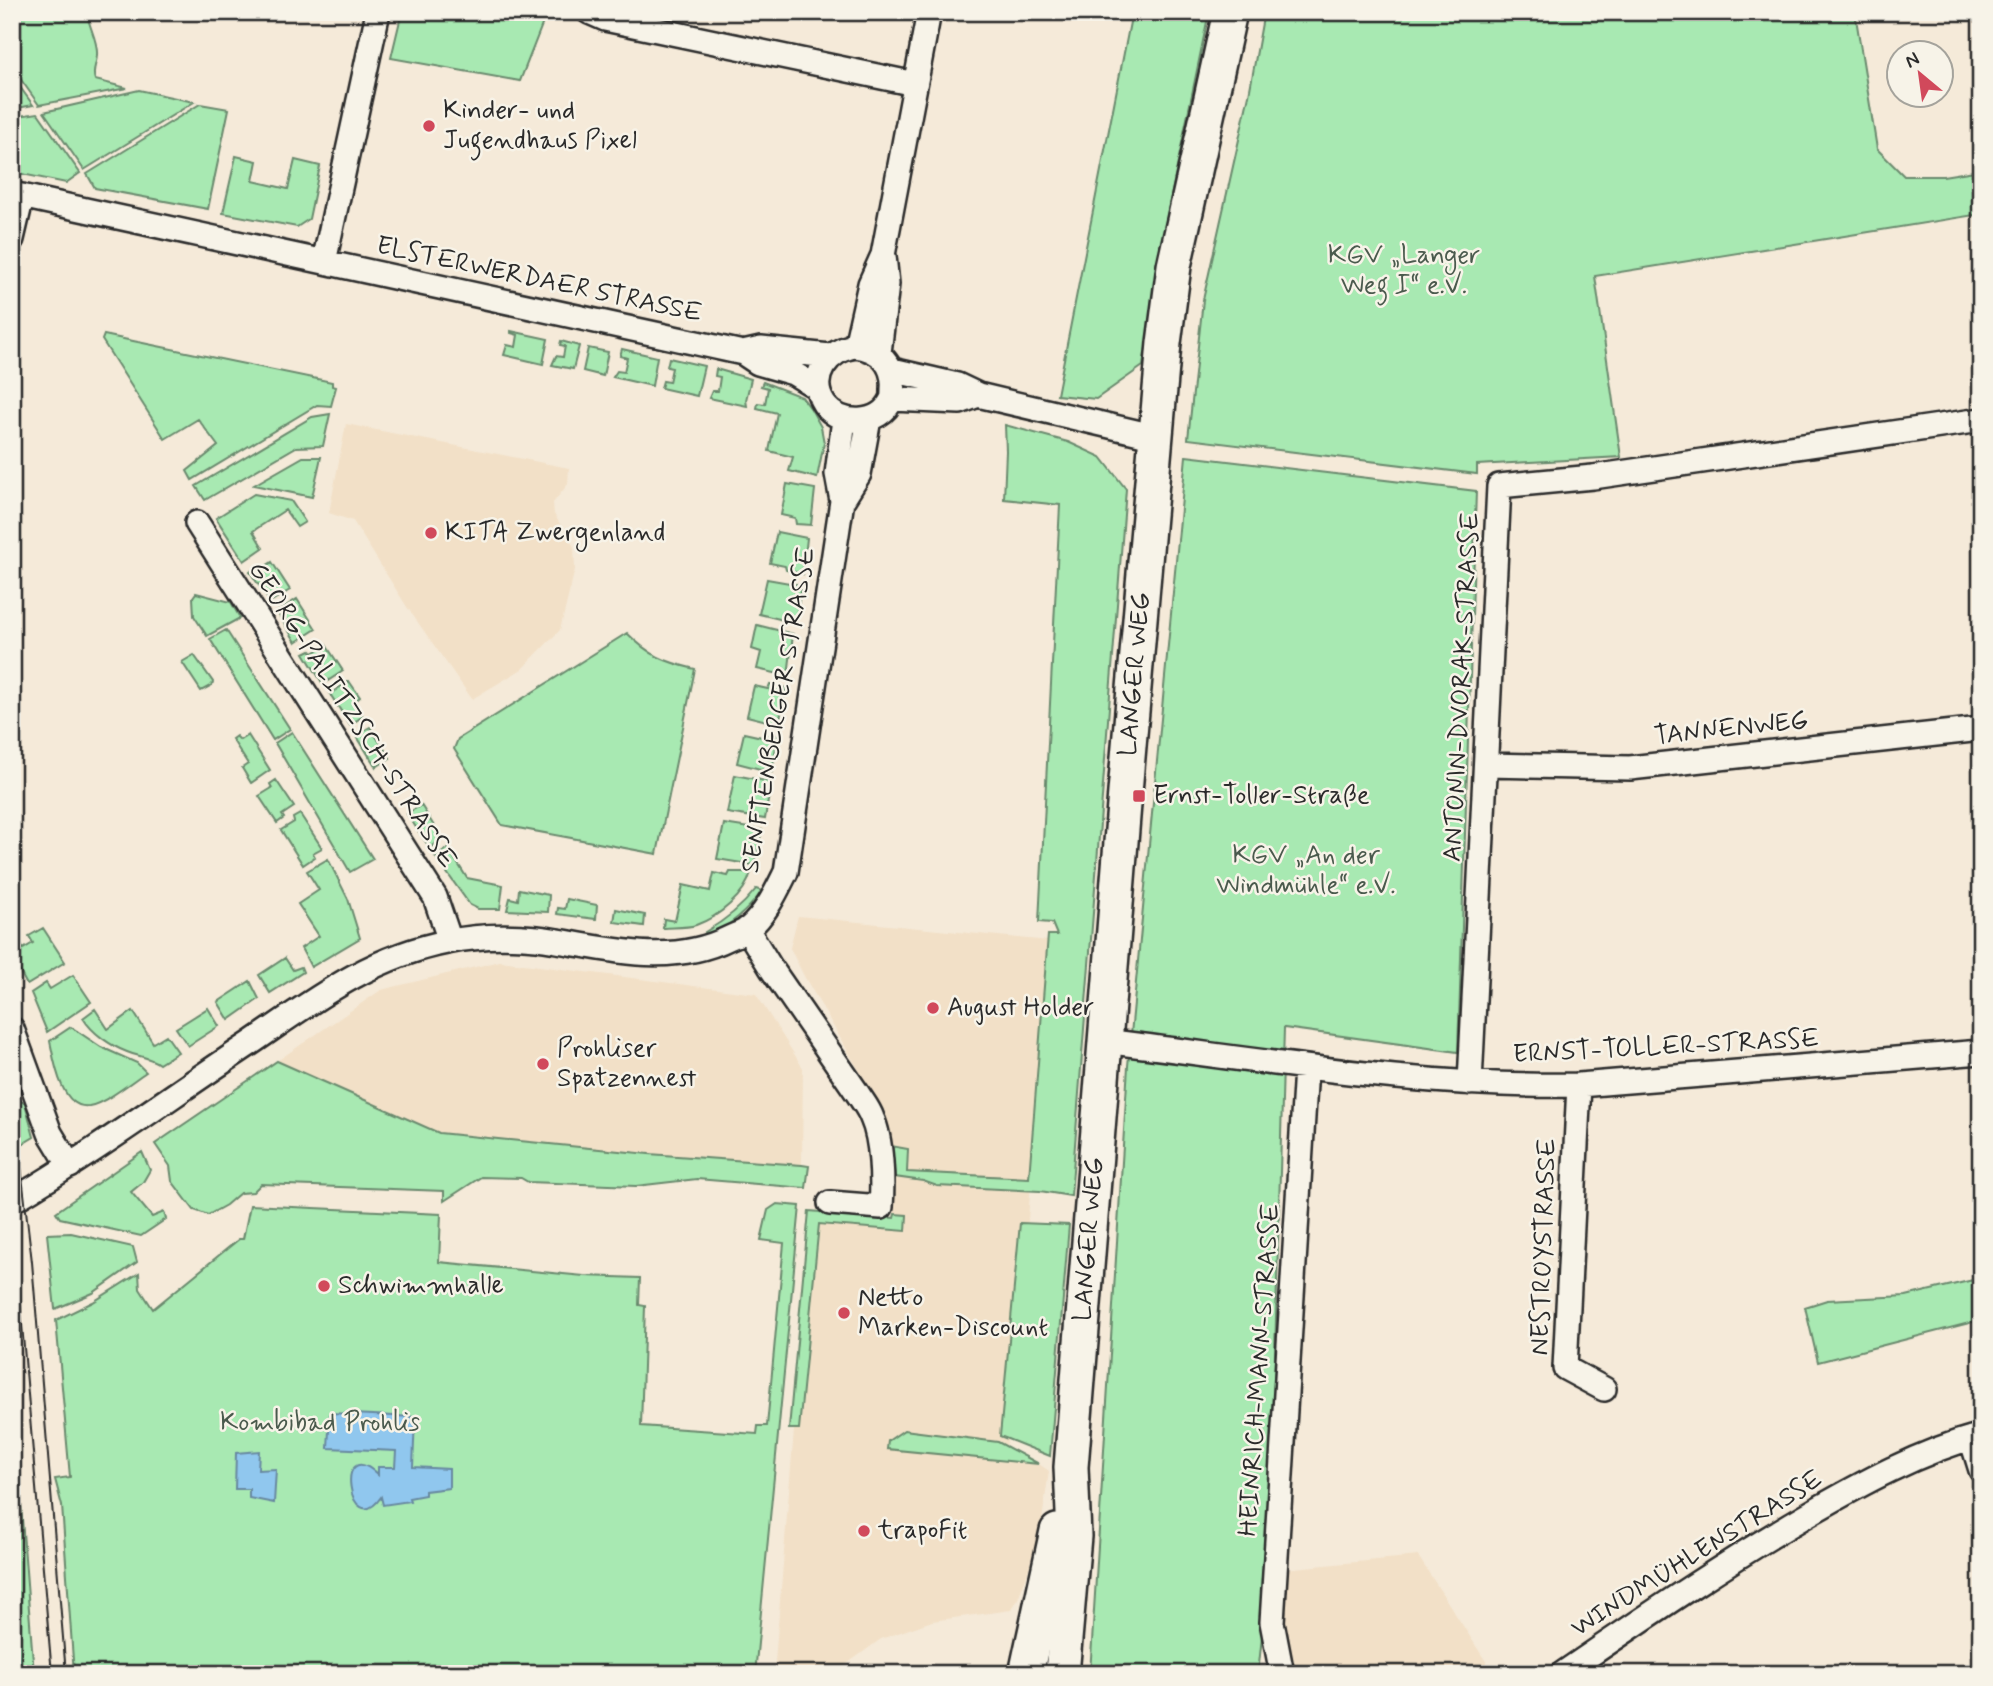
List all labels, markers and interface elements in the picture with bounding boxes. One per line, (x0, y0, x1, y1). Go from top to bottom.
north arrow (1884, 38, 1954, 108)
text: N (1901, 46, 1924, 74)
place label: Kinder- und Jugendhaus Pixel (443, 94, 637, 161)
marker: Kinder- und Jugendhaus Pixel (421, 118, 437, 134)
street label: ELSTERWERDAER STRASSE (373, 229, 705, 331)
park label: KGV „Langer Weg I“ e.V. (1328, 239, 1480, 306)
street label: ANTONIN-DVORAK-STRASSE (1436, 511, 1488, 863)
place label: KITA Zwergenland (445, 516, 665, 552)
marker: KITA Zwergenland (423, 525, 439, 541)
street label: SENFTENBERGER STRASSE (734, 544, 824, 876)
street label: GEORG-PALITZSCH-STRASSE (240, 555, 464, 875)
street label: LANGER WEG (1111, 591, 1159, 758)
street label: TANNENWEG (1652, 704, 1810, 754)
place label: Ernst-Toller-Straße (1153, 779, 1370, 813)
marker: Ernst-Toller-Straße (1131, 788, 1147, 804)
park label: KGV „An der Windmühle“ e.V. (1216, 839, 1396, 903)
place label: August Holder (947, 991, 1094, 1025)
marker: August Holder (925, 1000, 941, 1016)
street label: ERNST-TOLLER-STRASSE (1512, 1022, 1820, 1072)
place label: Prohliser Spatzennest (557, 1032, 696, 1096)
marker: Prohliser Spatzennest (535, 1056, 551, 1072)
street label: NESTROYSTRASSE (1523, 1138, 1565, 1356)
street label: LANGER WEG (1066, 1156, 1113, 1323)
street label: HEINRICH-MANN-STRASSE (1231, 1202, 1289, 1538)
place label: Schwimmhalle (338, 1269, 504, 1303)
marker: Schwimmhalle (316, 1278, 332, 1294)
place label: Netto Marken-Discount (858, 1281, 1048, 1345)
marker: Netto Marken-Discount (836, 1305, 852, 1321)
park label: Kombibad Prohlis (220, 1406, 420, 1440)
street label: WINDMÜHLENSTRASSE (1565, 1463, 1829, 1645)
place label: trapoFit (877, 1514, 968, 1548)
marker: trapoFit (856, 1523, 872, 1539)

